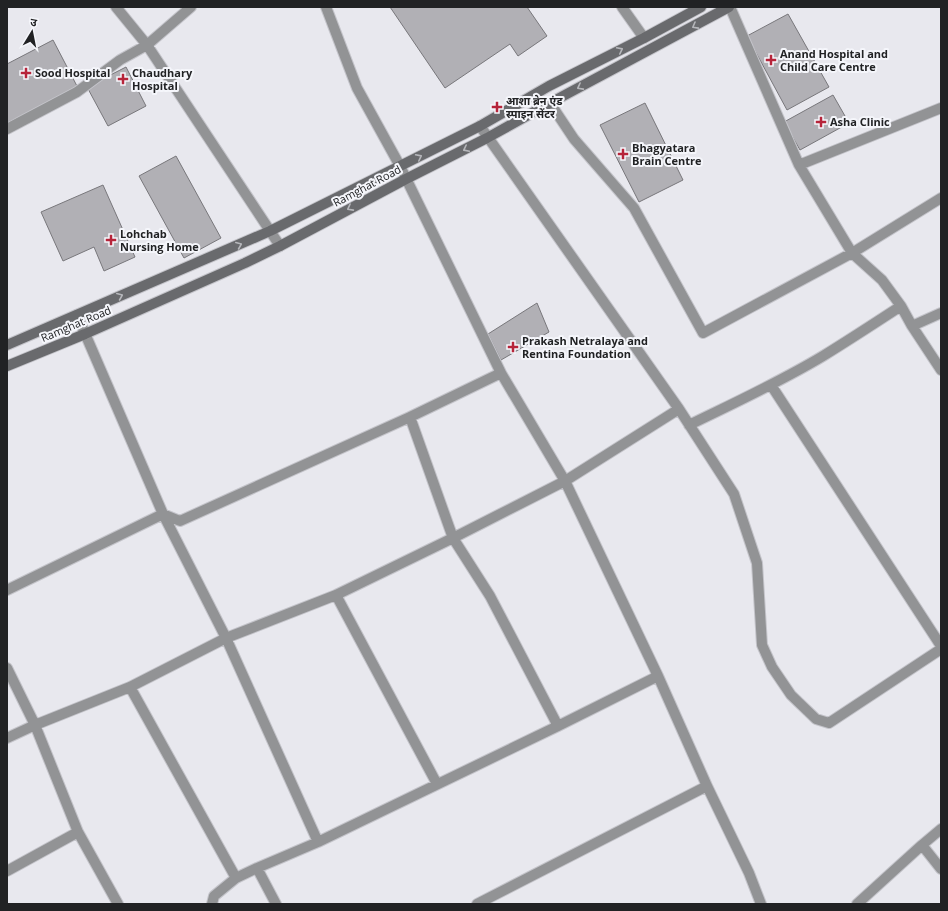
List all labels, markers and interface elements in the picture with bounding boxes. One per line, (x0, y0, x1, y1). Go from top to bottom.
north arrow (12, 12, 52, 52)
text: उ (29, 14, 39, 30)
one-way arrow (692, 21, 699, 28)
place label: Anand Hospital and Child Care Centre (780, 46, 888, 74)
one-way arrow (616, 47, 623, 55)
marker: Anand Hospital and Child Care Centre (765, 54, 777, 66)
place label: Sood Hospital (35, 65, 110, 80)
place label: Chaudhary Hospital (132, 65, 193, 93)
marker: Sood Hospital (20, 67, 32, 79)
marker: Chaudhary Hospital (117, 73, 129, 85)
one-way arrow (577, 82, 585, 90)
place label: आशा ब्रेन एंड स्पाइन सेंटर (506, 93, 563, 121)
marker: आशा ब्रेन एंड स्पाइन सेंटर (491, 101, 503, 113)
place label: Asha Clinic (830, 114, 890, 129)
marker: Asha Clinic (815, 116, 827, 128)
place label: Bhagyatara Brain Centre (632, 140, 702, 168)
one-way arrow (463, 144, 470, 151)
marker: Bhagyatara Brain Centre (617, 148, 629, 160)
one-way arrow (415, 154, 422, 162)
street label: Ramghat Road (330, 161, 403, 210)
one-way arrow (347, 204, 355, 211)
place label: Lohchab Nursing Home (120, 226, 199, 254)
marker: Lohchab Nursing Home (105, 234, 117, 246)
one-way arrow (236, 241, 243, 249)
one-way arrow (116, 293, 123, 301)
street label: Ramghat Road (38, 302, 113, 345)
place label: Prakash Netralaya and Rentina Foundation (522, 333, 648, 361)
marker: Prakash Netralaya and Rentina Foundation (507, 341, 519, 353)

